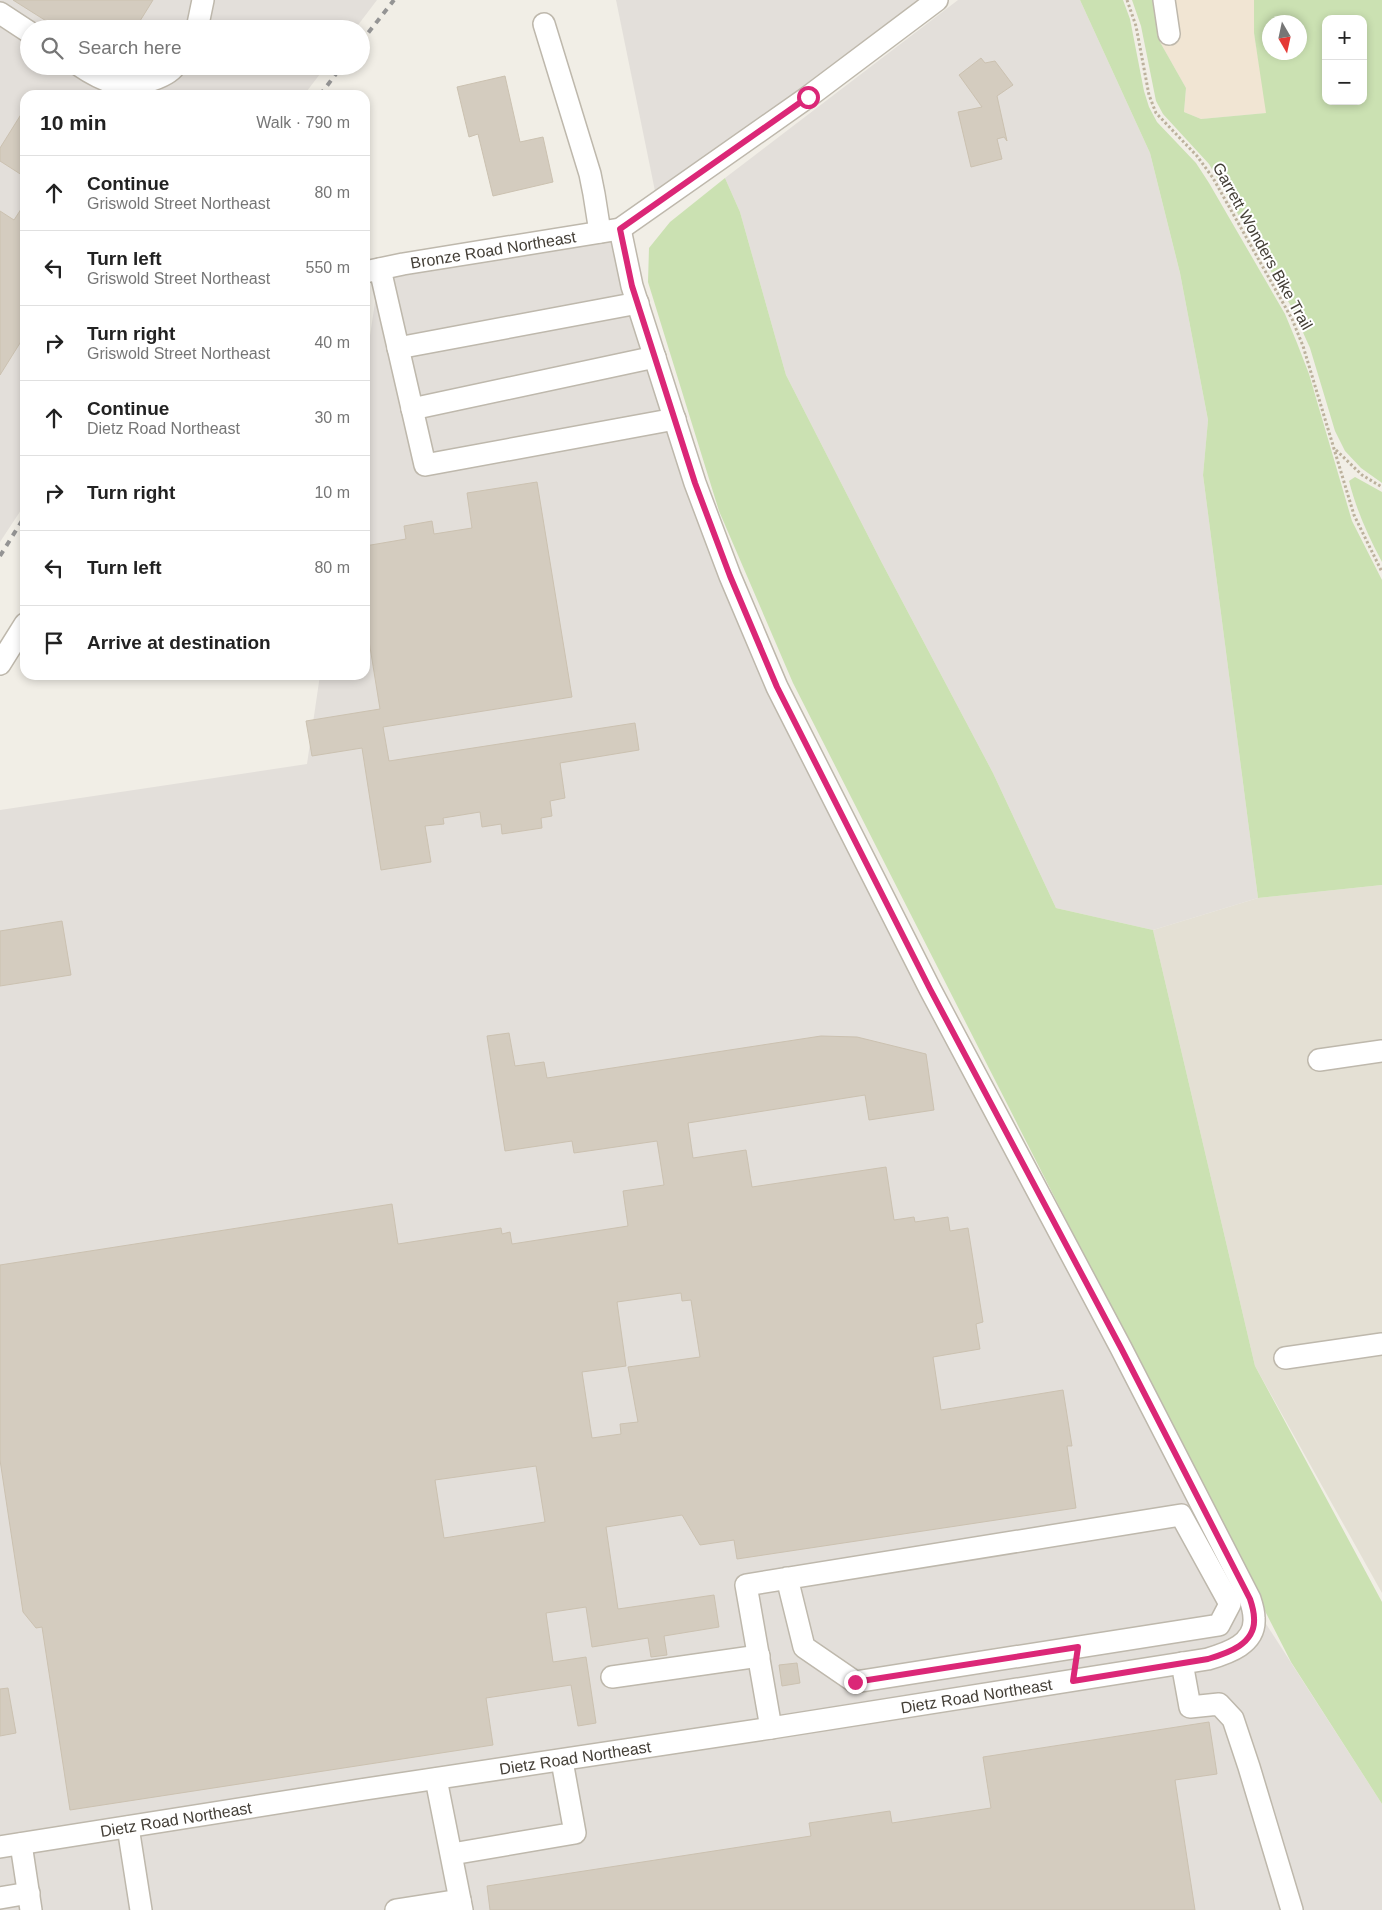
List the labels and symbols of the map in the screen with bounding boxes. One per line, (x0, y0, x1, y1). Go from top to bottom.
north arrow (1262, 15, 1307, 60)
route start (797, 86, 820, 109)
street label: Garrett Wonders Bike Trail (1210, 160, 1316, 333)
street label: Bronze Road Northeast (409, 228, 578, 272)
route end (844, 1671, 867, 1694)
street label: Dietz Road Northeast (899, 1676, 1054, 1716)
street label: Dietz Road Northeast (498, 1738, 653, 1778)
street label: Dietz Road Northeast (99, 1799, 253, 1840)

